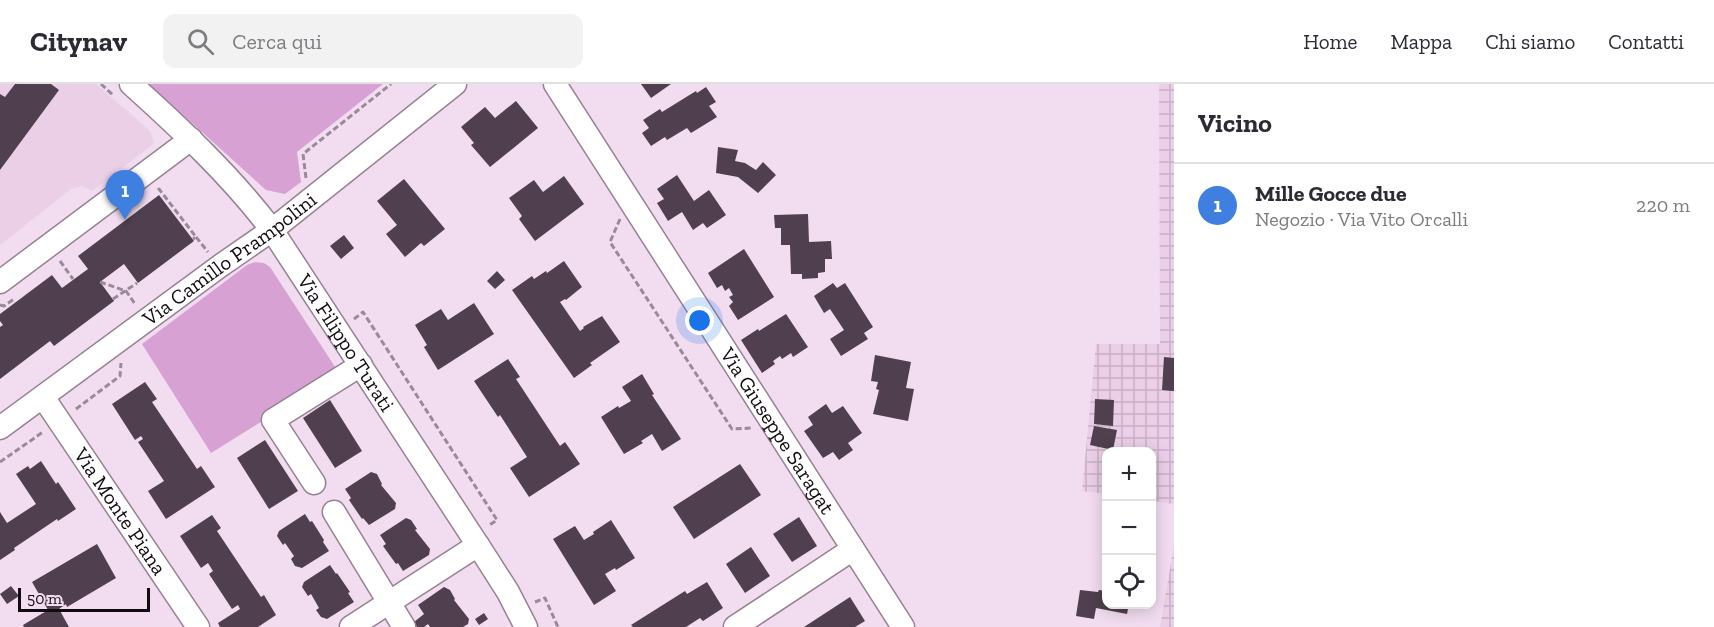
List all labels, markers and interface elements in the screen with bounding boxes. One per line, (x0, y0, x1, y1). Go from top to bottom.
search box (163, 14, 583, 68)
text: Citynav (30, 25, 127, 58)
icon: search (184, 25, 217, 58)
text: Cerca qui (232, 28, 322, 55)
text: Home (1303, 29, 1357, 54)
text: Mappa (1390, 29, 1452, 54)
text: Chi siamo (1485, 29, 1575, 54)
text: Contatti (1608, 29, 1684, 54)
text: Vicino (1198, 107, 1272, 139)
pin: 1 (106, 170, 144, 220)
text: Mille Gocce due (1255, 180, 1407, 207)
street label: Via Camillo Prampolini (137, 187, 321, 331)
text: 1 (1213, 193, 1222, 217)
text: 220 m (1636, 193, 1690, 217)
text: Negozio · Via Vito Orcalli (1255, 207, 1468, 231)
street label: Via Filippo Turati (292, 268, 400, 416)
your location (685, 306, 714, 335)
street label: Via Giuseppe Saragat (715, 342, 840, 519)
street label: Via Monte Piana (68, 442, 172, 579)
map controls (1102, 447, 1156, 609)
button: + (1102, 447, 1156, 501)
button: − (1102, 501, 1156, 555)
button: locate (1102, 555, 1156, 609)
scale bar (18, 585, 150, 612)
text: 50 m (27, 589, 62, 608)

